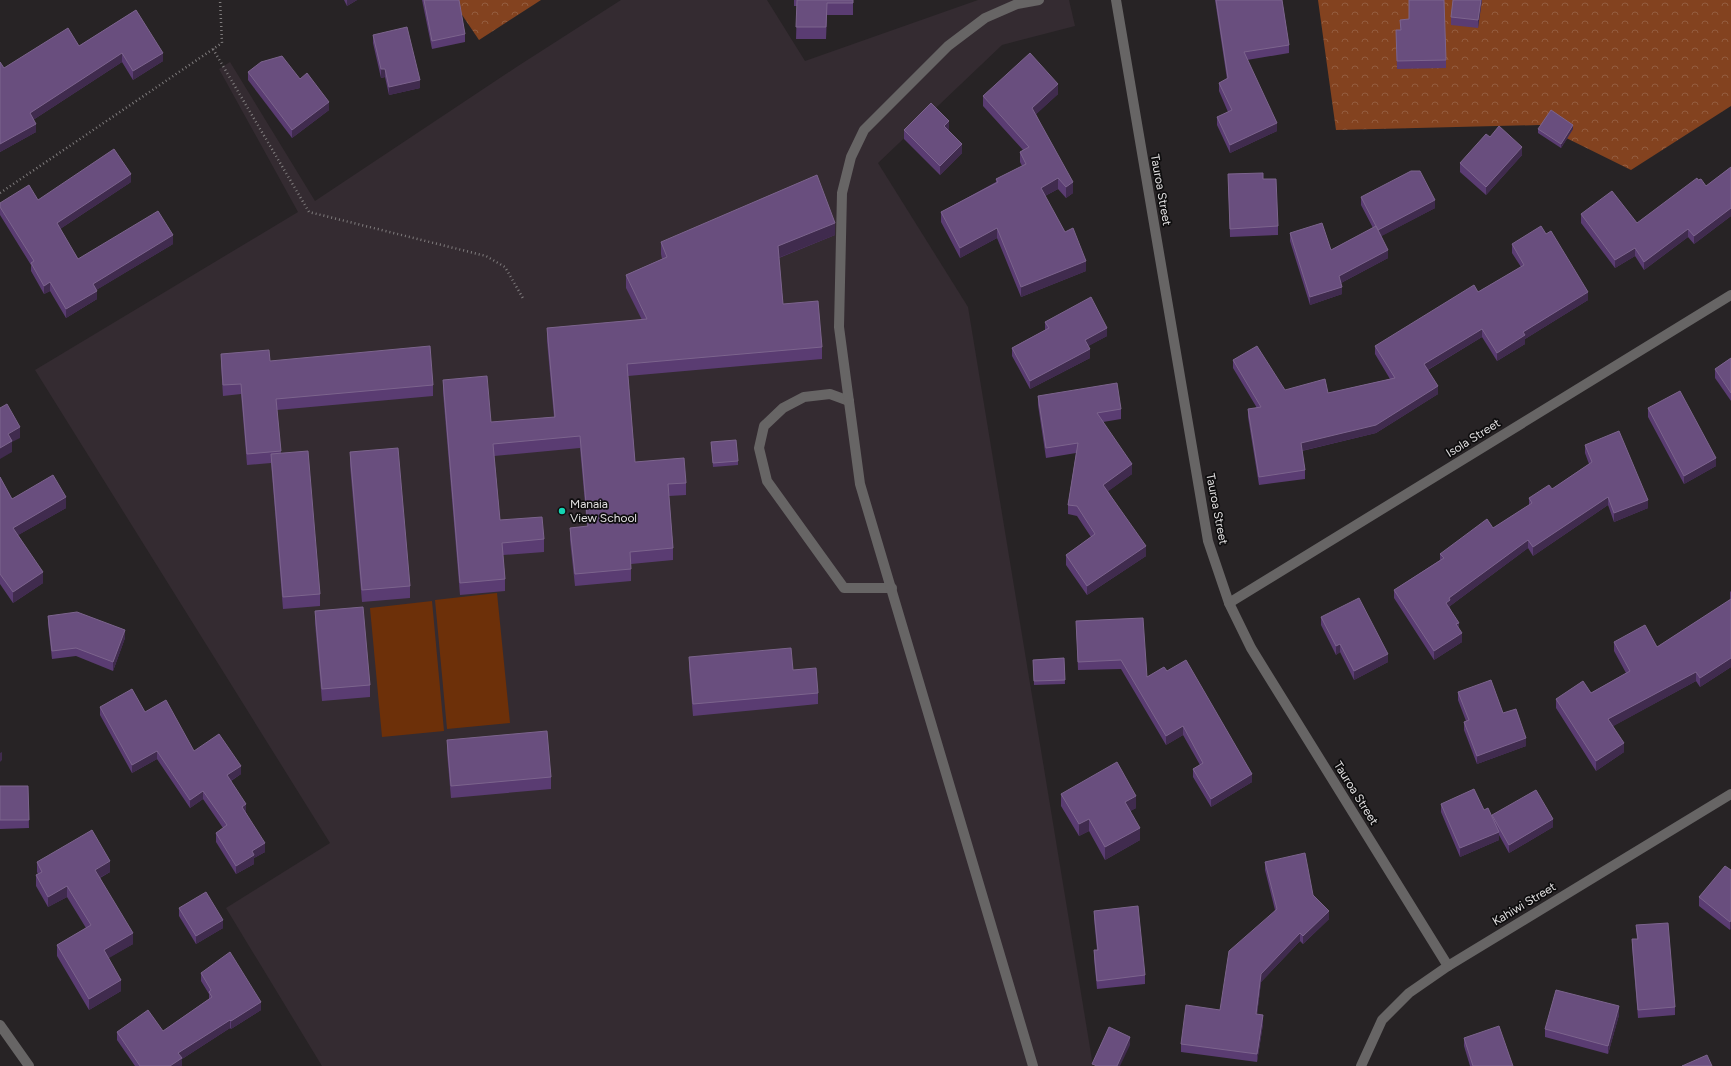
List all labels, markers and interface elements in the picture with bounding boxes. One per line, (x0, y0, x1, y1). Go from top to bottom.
street label: Tauroa Street (1148, 153, 1174, 227)
street label: Isola Street (1443, 416, 1503, 460)
street label: Tauroa Street (1203, 472, 1231, 546)
place label: Manaia View School (570, 497, 637, 525)
marker: Manaia View School (557, 506, 567, 516)
street label: Tauroa Street (1331, 759, 1381, 828)
street label: Kahiwi Street (1490, 879, 1559, 928)

